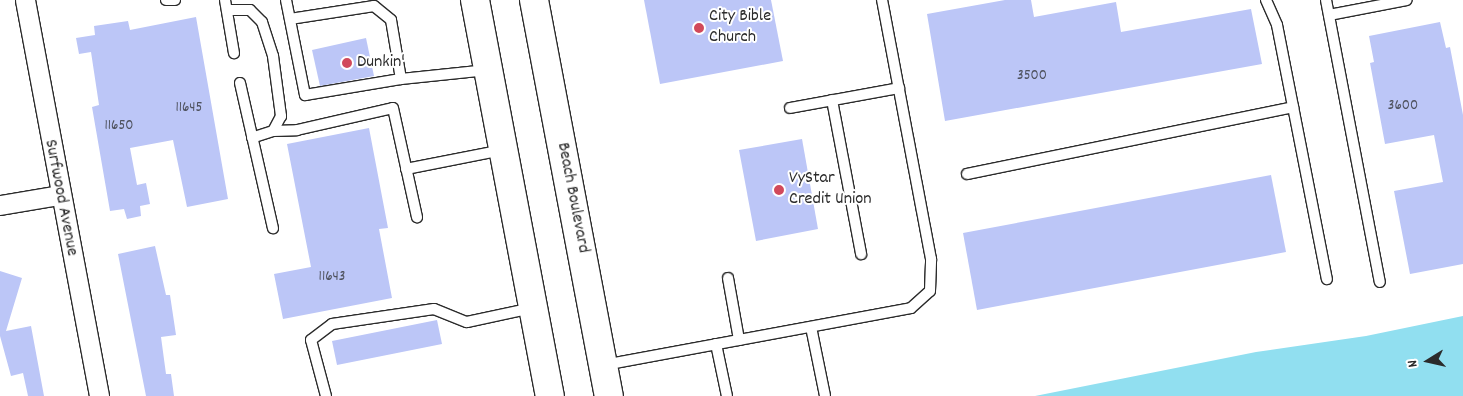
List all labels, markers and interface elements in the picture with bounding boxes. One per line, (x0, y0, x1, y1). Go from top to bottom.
place label: City Bible Church (709, 7, 771, 50)
marker: City Bible Church (693, 22, 705, 34)
place label: Dunkin' (357, 52, 405, 74)
marker: Dunkin' (341, 57, 353, 69)
house number: 3500 (1017, 68, 1047, 86)
house number: 3600 (1388, 98, 1418, 116)
house number: 11645 (175, 100, 203, 118)
house number: 11650 (104, 118, 134, 136)
street label: Surfwood Avenue (38, 138, 82, 258)
street label: Beach Boulevard (551, 141, 593, 255)
place label: VyStar Credit Union (789, 169, 872, 212)
marker: VyStar Credit Union (773, 184, 785, 196)
house number: 11643 (319, 269, 345, 287)
north arrow (1403, 336, 1453, 386)
text: N (1403, 358, 1424, 369)

